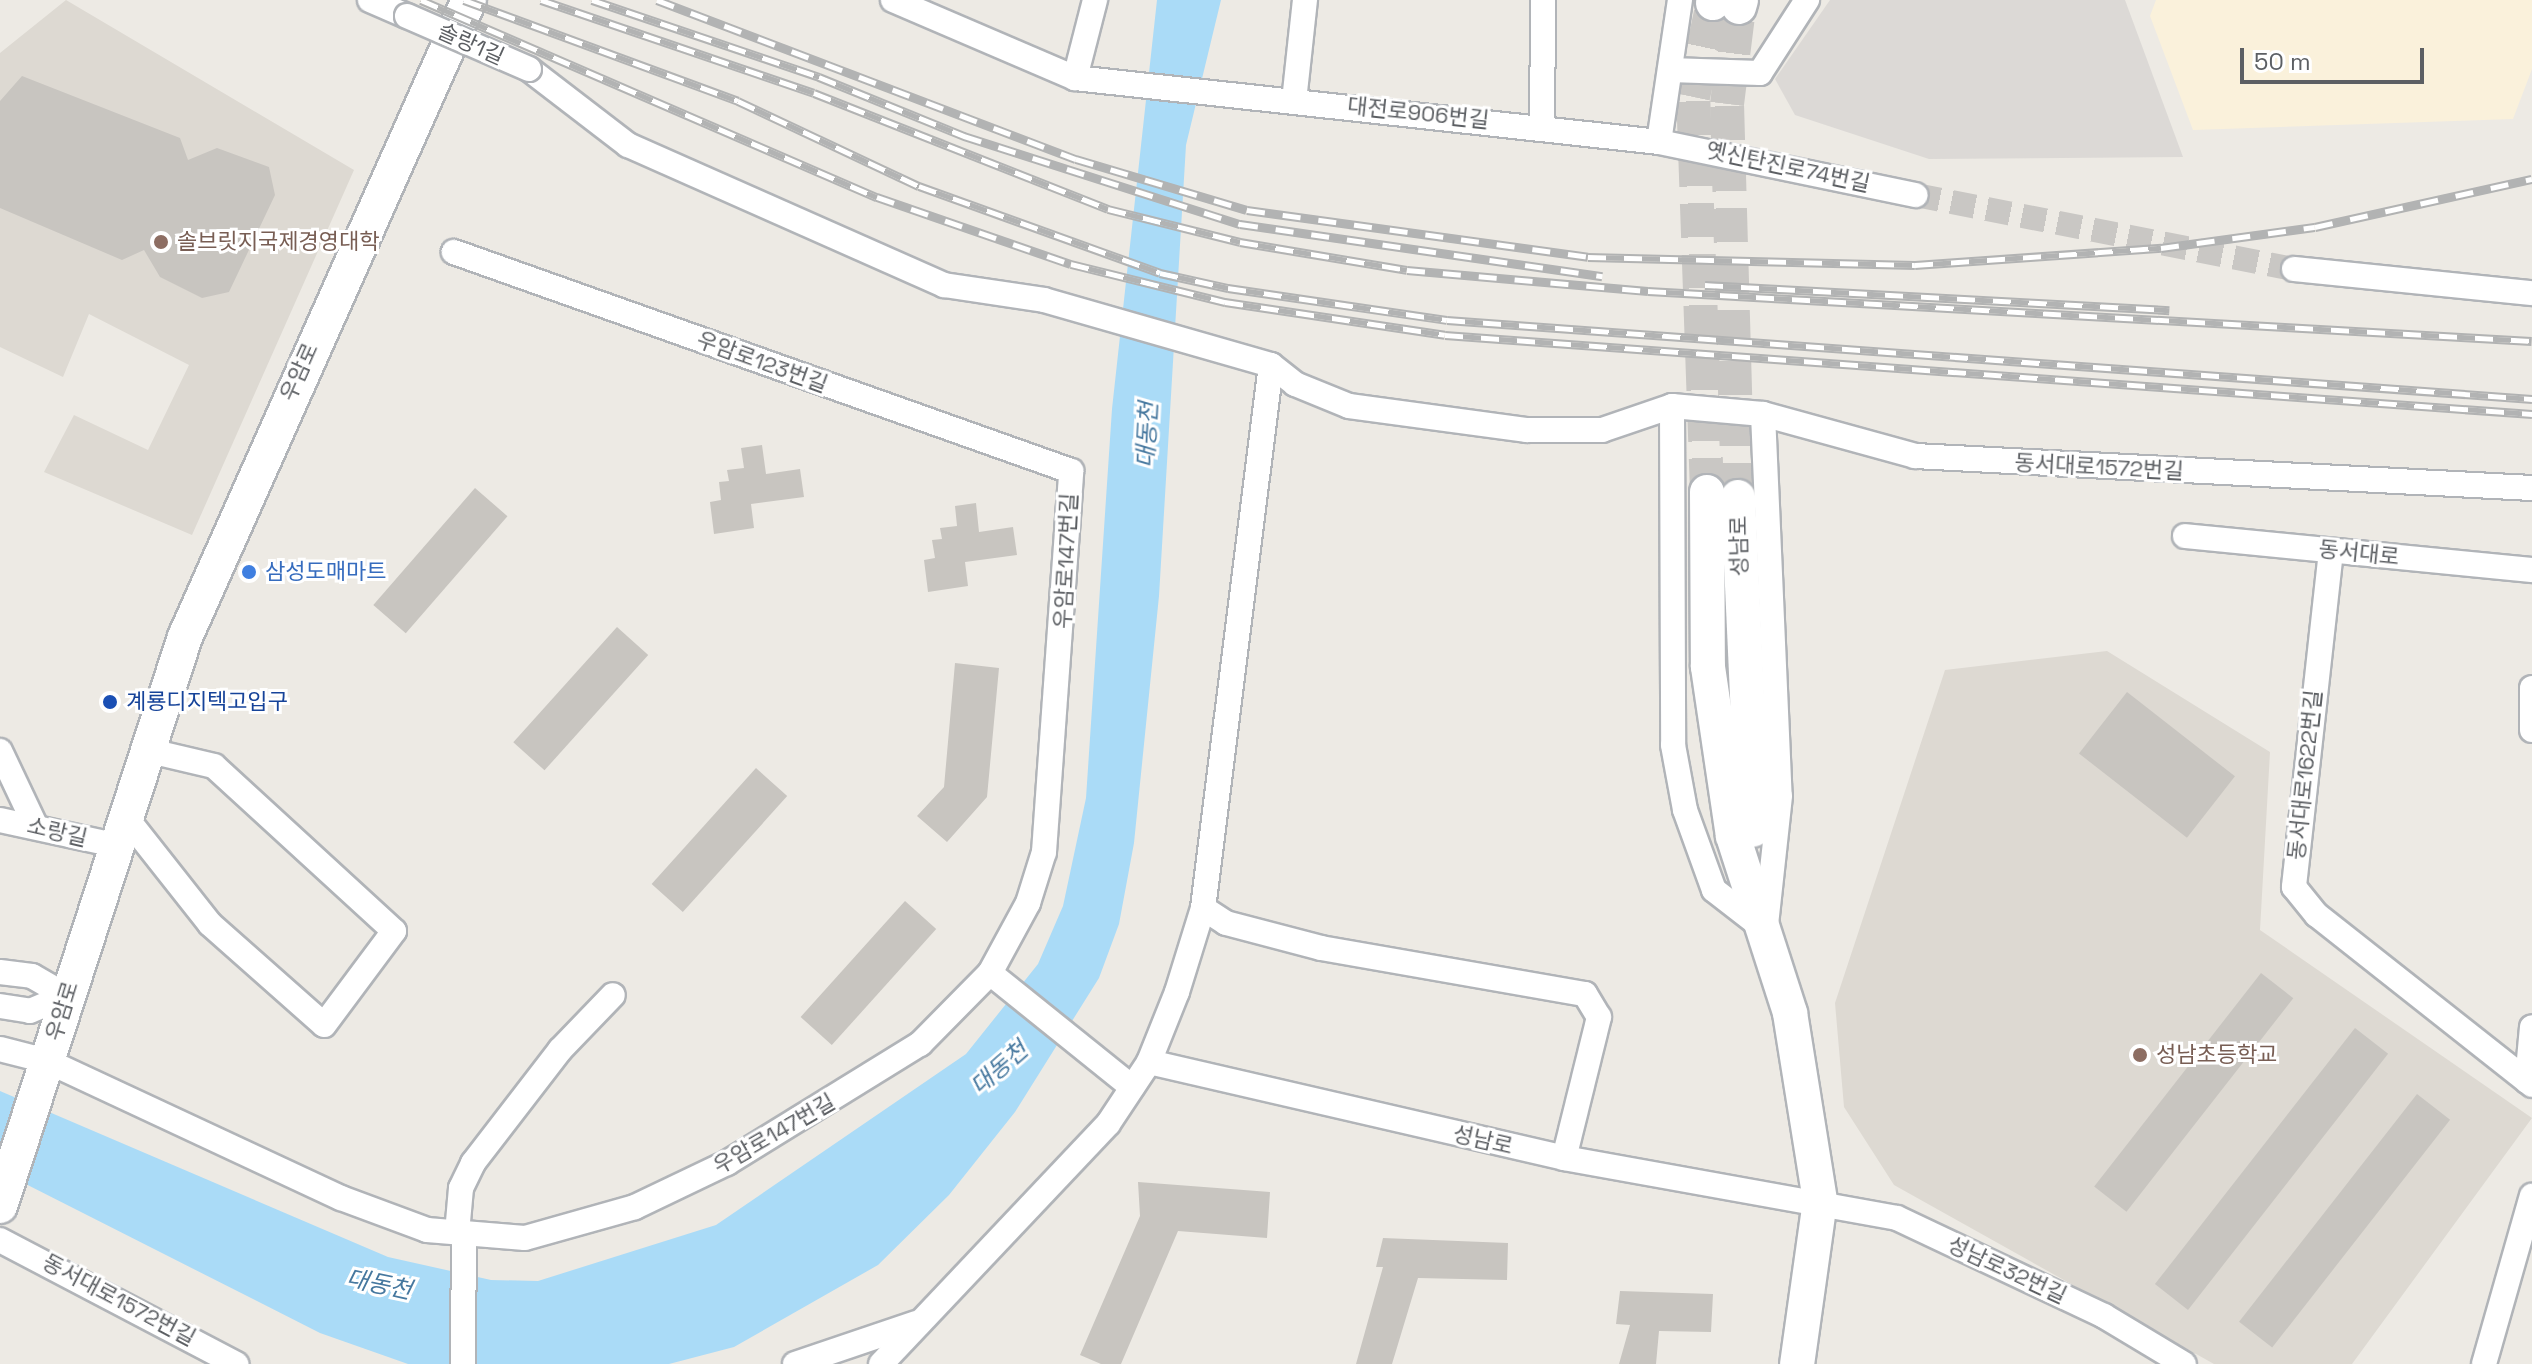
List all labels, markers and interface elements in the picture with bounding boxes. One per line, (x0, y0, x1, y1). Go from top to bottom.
street label: 솔랑1길 (434, 18, 508, 70)
scale bar (2244, 32, 2428, 82)
text: 50 m (2254, 46, 2311, 77)
street label: 대전로906번길 (1346, 92, 1490, 134)
street label: 옛신탄진로74번길 (1704, 137, 1872, 197)
place label: 솔브릿지국제경영대학 (177, 229, 379, 255)
marker: 솔브릿지국제경영대학 (152, 233, 170, 251)
street label: 우암로123번길 (693, 326, 831, 398)
street label: 우암로 (275, 339, 323, 405)
water label: 대동천 (1131, 401, 1163, 469)
street label: 동서대로1572번길 (2014, 449, 2184, 485)
street label: 우암로147번길 (1049, 492, 1083, 630)
street label: 성남로 (1725, 515, 1753, 577)
street label: 동서대로 (2317, 536, 2401, 570)
place label: 삼성도매마트 (265, 559, 386, 585)
marker: 삼성도매마트 (240, 563, 258, 581)
place label: 계룡디지텍고입구 (126, 689, 288, 715)
street label: 동서대로1622번길 (2283, 689, 2327, 861)
marker: 계룡디지텍고입구 (101, 693, 119, 711)
street label: 소랑길 (24, 812, 90, 852)
street label: 우암로 (41, 978, 83, 1044)
water label: 대동천 (965, 1035, 1033, 1101)
place label: 성남초등학교 (2156, 1042, 2277, 1068)
marker: 성남초등학교 (2131, 1046, 2149, 1064)
street label: 우암로147번길 (709, 1089, 839, 1179)
street label: 성남로 (1450, 1120, 1516, 1160)
street label: 성남로32번길 (1944, 1231, 2070, 1309)
street label: 동서대로1572번길 (38, 1249, 200, 1351)
water label: 대동천 (344, 1263, 414, 1305)

